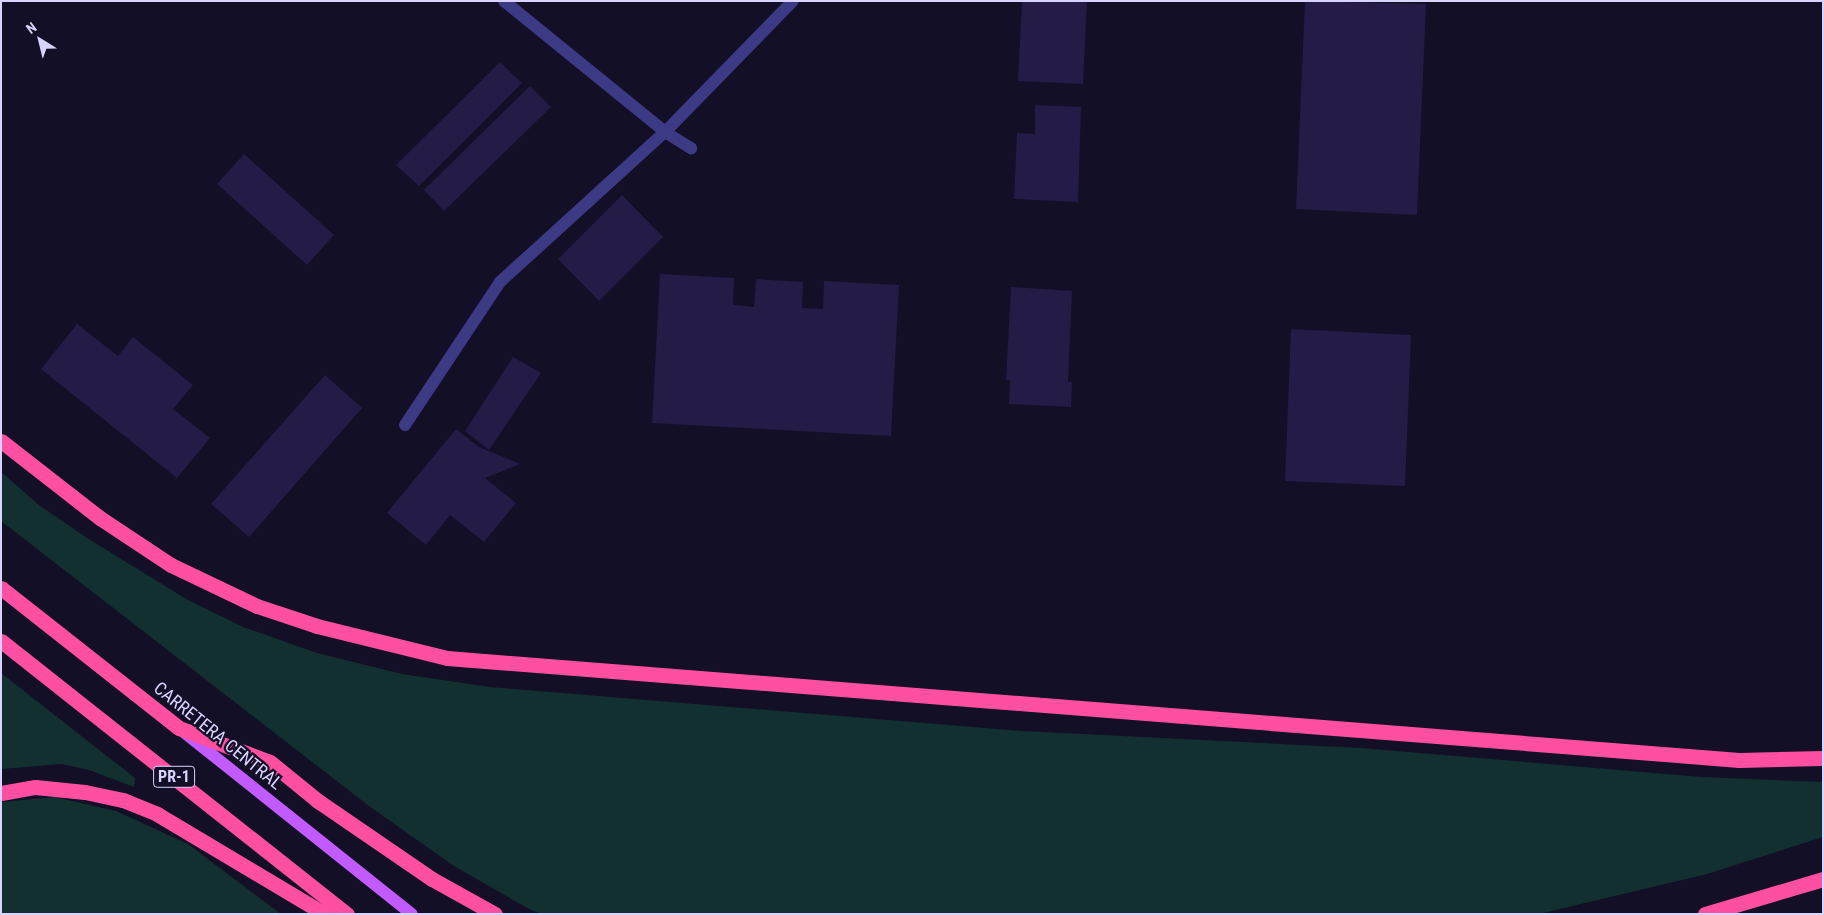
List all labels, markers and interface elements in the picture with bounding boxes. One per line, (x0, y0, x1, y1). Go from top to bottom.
north arrow (15, 15, 65, 65)
text: N (23, 19, 39, 37)
street label: CARRETERA CENTRAL (149, 678, 287, 794)
road number: PR-1 (153, 764, 195, 790)

